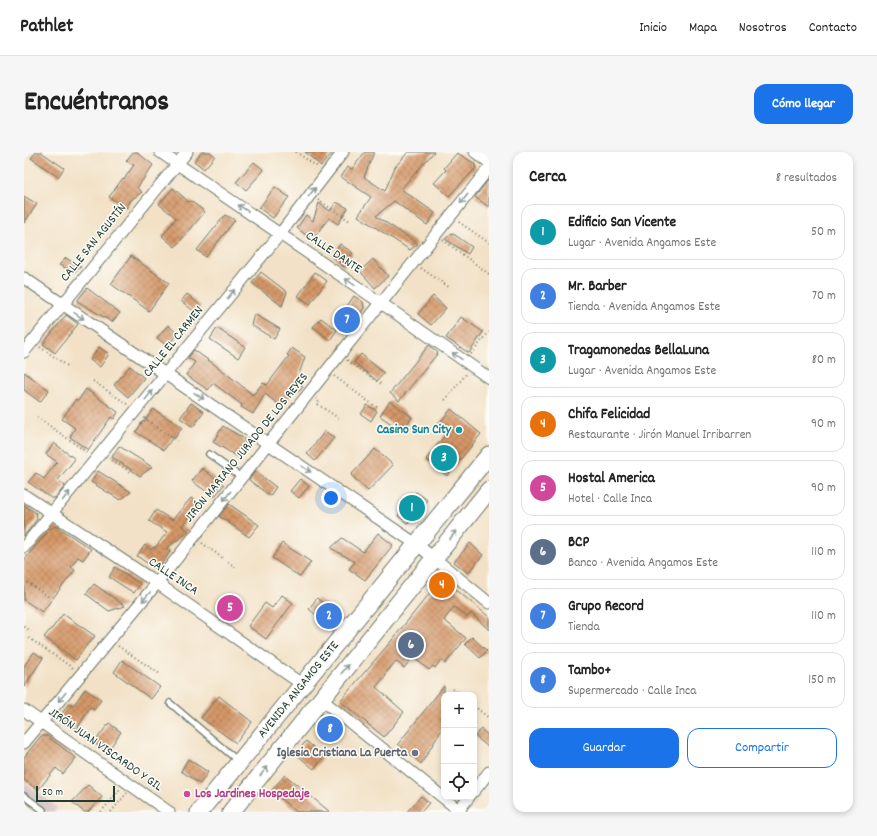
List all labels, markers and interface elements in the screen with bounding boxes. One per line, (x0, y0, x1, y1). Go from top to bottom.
text: Pathlet (20, 14, 73, 41)
text: Inicio (639, 18, 667, 38)
text: Mapa (689, 18, 717, 38)
text: Nosotros (739, 18, 787, 38)
text: Contacto (809, 18, 857, 38)
text: Encuéntranos (24, 84, 169, 124)
button: Cómo llegar (754, 84, 853, 124)
text: Cerca (529, 166, 566, 190)
text: 8 resultados (776, 169, 837, 188)
one-way arrow (307, 187, 316, 198)
one-way arrow (460, 193, 469, 204)
street label: CALLE SAN AGUSTÍN (56, 200, 132, 286)
one-way arrow (238, 204, 249, 212)
text: Edificio San Vicente (568, 212, 676, 234)
text: 1 (542, 223, 544, 242)
text: 50 m (811, 223, 836, 242)
street label: CALLE DANTE (301, 227, 365, 279)
text: Lugar · Avenida Angamos Este (568, 234, 716, 253)
text: Mr. Barber (568, 276, 627, 298)
one-way arrow (345, 278, 356, 286)
text: 2 (540, 287, 546, 306)
text: 70 m (812, 287, 836, 306)
one-way arrow (226, 288, 235, 299)
text: Tienda · Avenida Angamos Este (568, 298, 720, 317)
street label: CALLE EL CARMEN (139, 302, 209, 382)
pin: 7 (334, 305, 360, 335)
one-way arrow (74, 312, 85, 320)
text: Tragamonedas BellaLuna (568, 340, 709, 362)
text: 3 (540, 351, 546, 370)
text: 80 m (812, 351, 836, 370)
one-way arrow (452, 352, 463, 360)
text: Lugar · Avenida Angamos Este (568, 362, 716, 381)
street label: JIRÓN MARIANO JURADO DE LOS REYES (180, 369, 314, 527)
one-way arrow (144, 389, 153, 400)
one-way arrow (193, 392, 204, 400)
text: Chifa Felicidad (568, 404, 650, 426)
text: 4 (540, 415, 546, 434)
text: 90 m (811, 415, 836, 434)
place label: Casino Sun City (377, 421, 452, 440)
marker: Casino Sun City (454, 425, 464, 435)
text: Restaurante · Jirón Manuel Irribarren (568, 426, 751, 445)
pin: 3 (431, 443, 457, 473)
one-way arrow (301, 465, 312, 473)
text: Hostal America (568, 468, 655, 490)
text: 5 (540, 479, 546, 498)
text: 90 m (811, 479, 836, 498)
your location (321, 488, 341, 508)
one-way arrow (62, 490, 71, 501)
text: Hotel · Calle Inca (568, 490, 652, 509)
one-way arrow (223, 491, 232, 501)
pin: 1 (399, 493, 425, 523)
one-way arrow (448, 530, 457, 541)
text: BCP (568, 532, 589, 554)
text: 6 (540, 543, 546, 562)
text: 110 m (811, 543, 836, 562)
street label: CALLE INCA (144, 553, 202, 601)
text: Banco · Avenida Angamos Este (568, 554, 718, 573)
pin: 4 (429, 570, 455, 600)
one-way arrow (141, 592, 150, 602)
pin: 5 (217, 593, 243, 623)
text: Grupo Record (568, 596, 644, 618)
pin: 2 (316, 601, 342, 631)
text: 7 (541, 607, 545, 626)
text: 110 m (811, 607, 836, 626)
text: Tienda (568, 618, 600, 637)
pin: 6 (398, 630, 424, 660)
street label: AVENIDA ANGAMOS ESTE (254, 637, 344, 743)
text: Tambo+ (568, 660, 611, 682)
one-way arrow (341, 664, 349, 675)
text: 8 (540, 671, 546, 690)
text: 150 m (808, 671, 836, 690)
text: Supermercado · Calle Inca (568, 682, 696, 701)
one-way arrow (58, 692, 67, 702)
map controls (441, 692, 477, 800)
button: + (441, 692, 477, 728)
street label: JIRÓN JUAN VISCARDO Y GIL (44, 703, 167, 797)
pin: 8 (317, 714, 343, 744)
button: − (441, 728, 477, 764)
button: Guardar (529, 728, 679, 768)
button: Compartir (687, 728, 837, 768)
place label: Iglesia Cristiana La Puerta (277, 744, 408, 763)
marker: Iglesia Cristiana La Puerta (410, 748, 420, 758)
button: locate (441, 764, 477, 800)
one-way arrow (259, 765, 268, 776)
scale bar (36, 784, 115, 803)
text: 50 m (42, 785, 63, 801)
place label: Los Jardines Hospedaje (195, 785, 310, 804)
marker: Los Jardines Hospedaje (182, 789, 192, 799)

